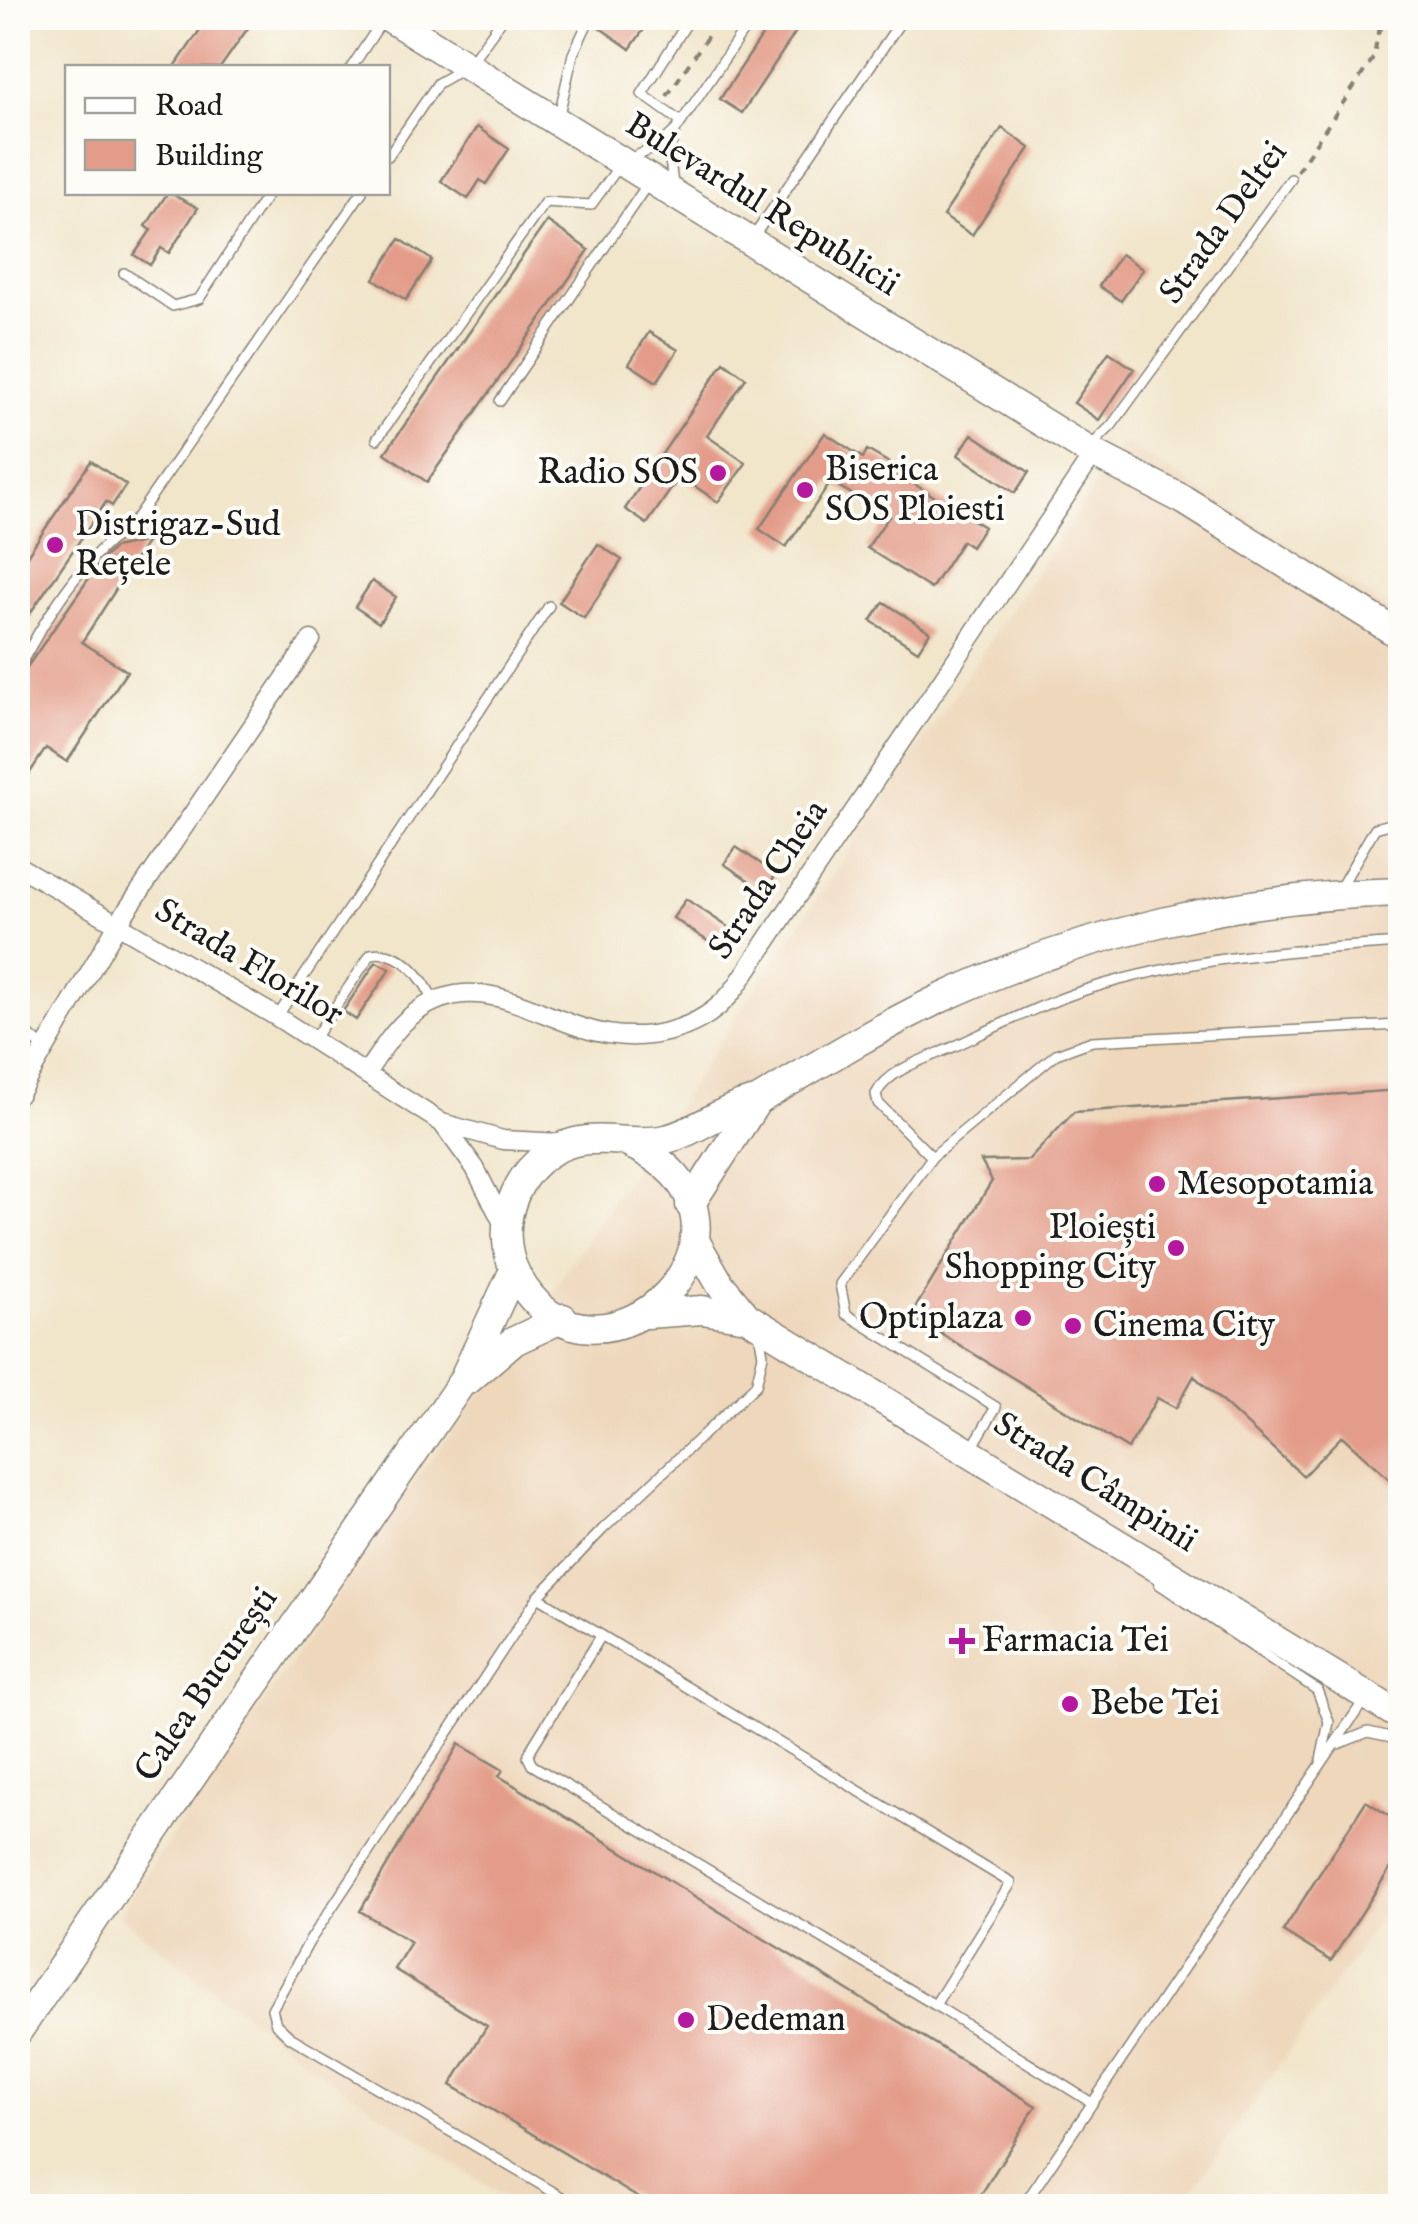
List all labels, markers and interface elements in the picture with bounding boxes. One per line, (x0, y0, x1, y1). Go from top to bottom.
legend (65, 65, 390, 195)
text: Road (155, 88, 224, 126)
street label: Bulevardul Republicii (617, 103, 907, 307)
street label: Strada Deltei (1150, 133, 1298, 313)
text: Building (155, 138, 264, 176)
place label: Biserica SOS Ploiesti (825, 448, 1005, 533)
place label: Radio SOS (537, 451, 698, 496)
marker: Radio SOS (707, 462, 729, 484)
marker: Biserica SOS Ploiesti (794, 479, 816, 501)
place label: Distrigaz-Sud Rețele (75, 503, 281, 588)
marker: Distrigaz-Sud Rețele (44, 534, 66, 556)
street label: Strada Cheia (699, 791, 839, 969)
street label: Strada Florilor (146, 889, 352, 1037)
place label: Mesopotamia (1177, 1162, 1374, 1207)
marker: Mesopotamia (1146, 1173, 1168, 1195)
place label: Ploiești Shopping City (945, 1206, 1157, 1291)
marker: Ploiești Shopping City (1165, 1237, 1187, 1259)
place label: Optiplaza (859, 1296, 1004, 1341)
place label: Cinema City (1093, 1304, 1276, 1349)
marker: Optiplaza (1012, 1307, 1034, 1329)
marker: Cinema City (1062, 1315, 1084, 1337)
street label: Strada Câmpinii (985, 1402, 1205, 1564)
street label: Calea București (125, 1579, 289, 1791)
place label: Farmacia Tei (982, 1619, 1169, 1664)
marker: Farmacia Tei (951, 1630, 973, 1652)
place label: Bebe Tei (1090, 1682, 1220, 1727)
marker: Bebe Tei (1059, 1693, 1081, 1715)
place label: Dedeman (706, 1998, 846, 2043)
marker: Dedeman (675, 2009, 697, 2031)

